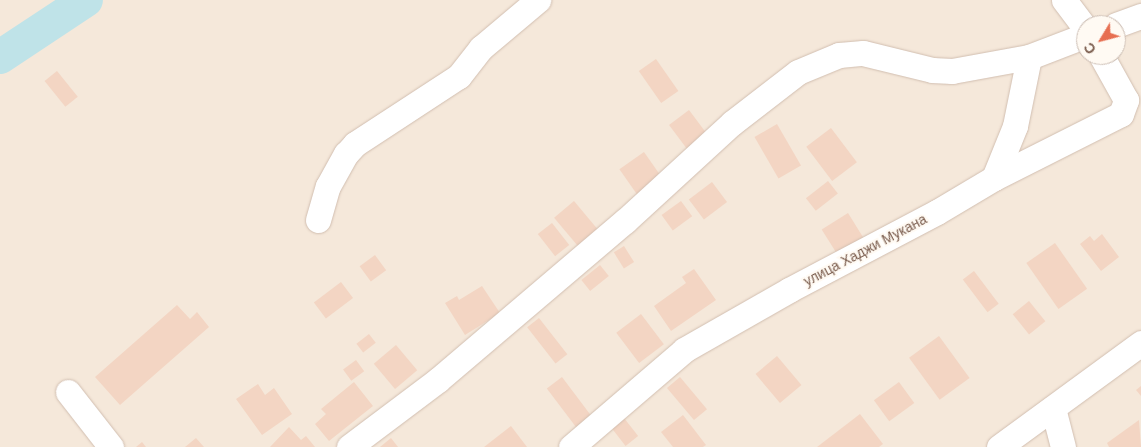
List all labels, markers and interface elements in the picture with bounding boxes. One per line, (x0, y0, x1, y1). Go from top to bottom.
north arrow (1076, 15, 1126, 65)
text: С (1080, 39, 1100, 58)
street label: улица Хаджи Мукана (801, 210, 929, 290)

